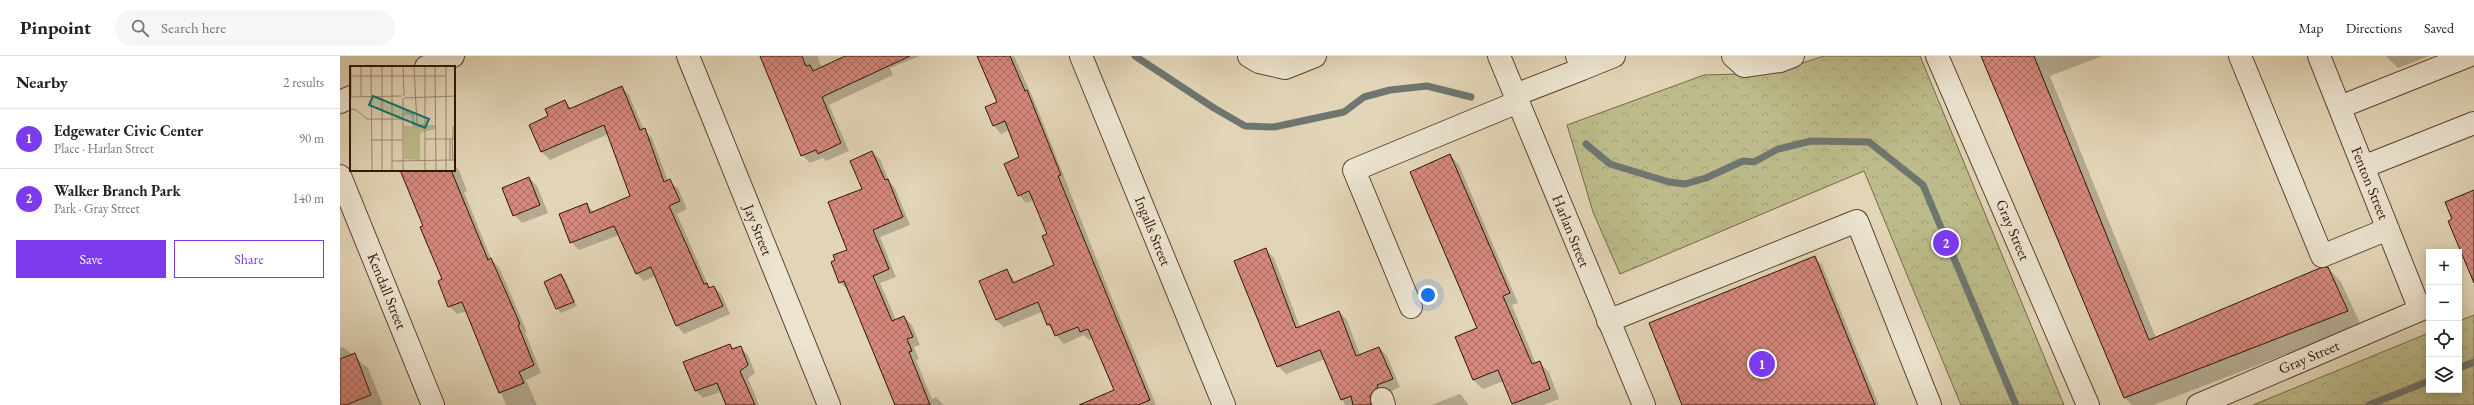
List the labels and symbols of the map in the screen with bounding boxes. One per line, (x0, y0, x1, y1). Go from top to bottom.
inset map (350, 66, 455, 171)
street label: Fenton Street (2347, 144, 2394, 222)
street label: Harlan Street (1548, 192, 1595, 270)
street label: Ingalls Street (1131, 193, 1176, 269)
street label: Gray Street (1992, 196, 2035, 263)
street label: Jay Street (739, 200, 777, 258)
pin: 2 (1933, 228, 1959, 258)
street label: Kendall Street (364, 250, 411, 332)
your location (1418, 285, 1438, 305)
street label: Gray Street (2275, 335, 2342, 378)
pin: 1 (1749, 349, 1775, 379)

